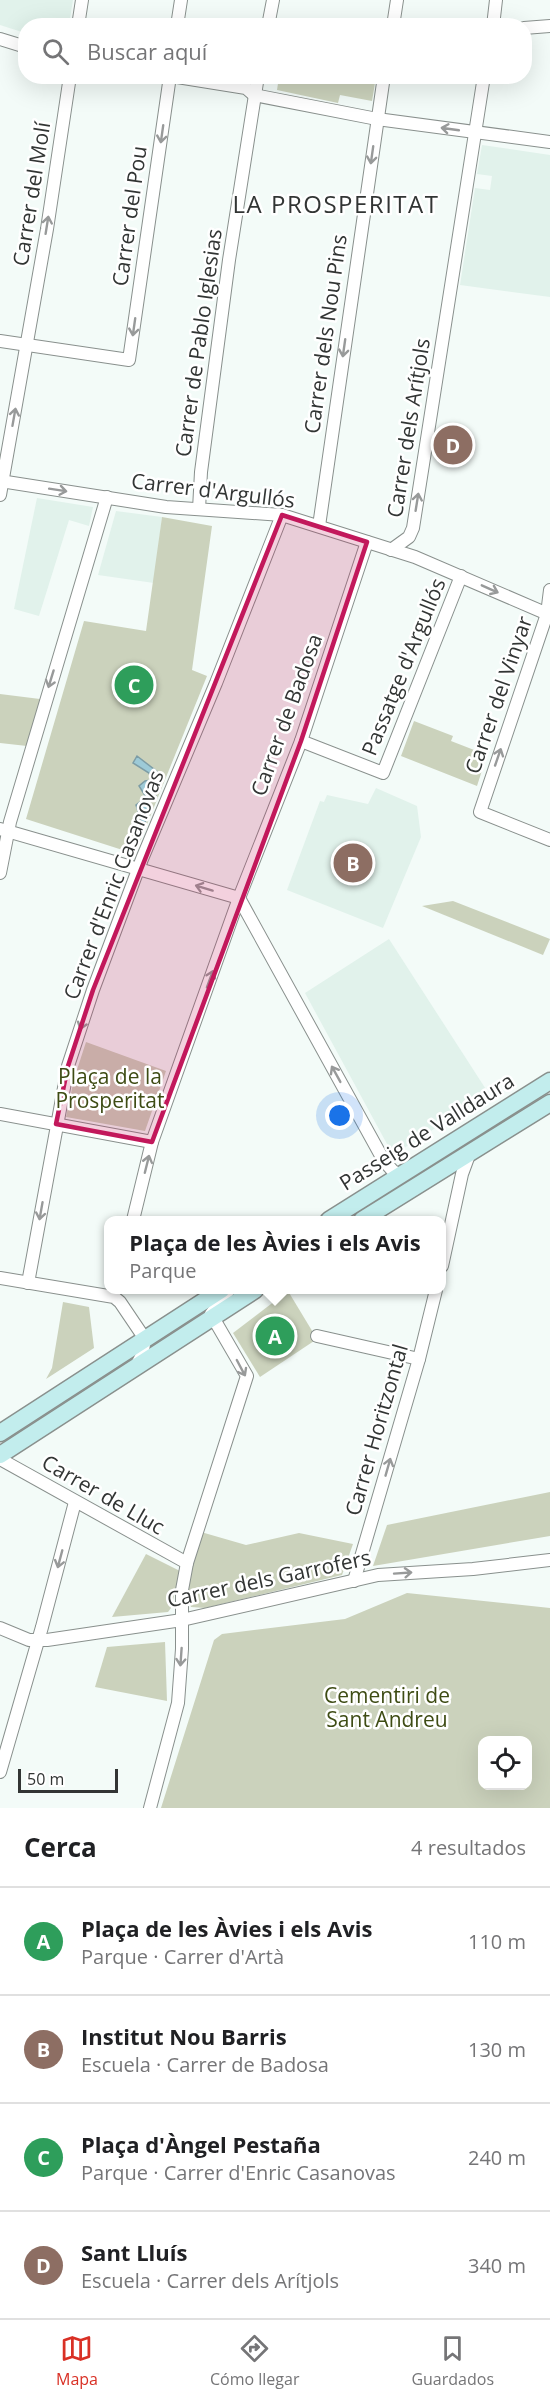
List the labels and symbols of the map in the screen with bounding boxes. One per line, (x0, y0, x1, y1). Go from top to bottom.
street label: Carrer del Molí (6, 119, 56, 268)
one-way arrow (156, 124, 167, 144)
one-way arrow (441, 124, 461, 135)
street label: Carrer del Pou (105, 144, 153, 288)
one-way arrow (366, 145, 377, 164)
district label: LA PROSPERITAT (233, 187, 439, 220)
one-way arrow (42, 216, 53, 235)
street label: Carrer de Pablo Iglesias (168, 227, 228, 459)
street label: Carrer dels Nou Pins (297, 232, 353, 435)
one-way arrow (129, 317, 140, 337)
street label: Carrer dels Arítjols (380, 336, 436, 520)
one-way arrow (339, 338, 350, 357)
one-way arrow (9, 408, 20, 428)
pin: D (434, 422, 472, 468)
street label: Carrer d'Argullós (130, 466, 297, 514)
one-way arrow (47, 485, 67, 496)
one-way arrow (412, 492, 423, 512)
street label: Passatge d'Argullós (355, 574, 451, 759)
one-way arrow (481, 583, 499, 595)
street label: Carrer del Vinyar (458, 612, 538, 777)
street label: Carrer de Badosa (244, 630, 328, 800)
pin: C (114, 662, 154, 708)
one-way arrow (45, 669, 56, 688)
one-way arrow (494, 748, 505, 767)
street label: Carrer d'Enric Casanovas (56, 766, 170, 1003)
pin: B (334, 840, 372, 886)
one-way arrow (195, 882, 214, 893)
one-way arrow (206, 970, 217, 989)
one-way arrow (76, 1011, 87, 1030)
park label: Plaça de la Prosperitat (55, 1062, 165, 1114)
one-way arrow (330, 1065, 341, 1083)
street label: Passeig de Valldaura (334, 1066, 519, 1196)
your location (325, 1101, 354, 1130)
one-way arrow (141, 1154, 153, 1173)
one-way arrow (35, 1201, 46, 1221)
pin: A (256, 1314, 294, 1358)
street label: Carrer Horitzontal (338, 1341, 414, 1519)
one-way arrow (236, 1359, 248, 1377)
street label: Carrer de Lluc (37, 1448, 170, 1541)
one-way arrow (383, 1458, 394, 1477)
street label: Carrer dels Garrofers (164, 1543, 373, 1613)
one-way arrow (54, 1549, 66, 1568)
one-way arrow (392, 1568, 412, 1579)
one-way arrow (176, 1646, 187, 1666)
park label: Cementiri de Sant Andreu (324, 1681, 450, 1733)
scale bar (18, 1766, 118, 1794)

